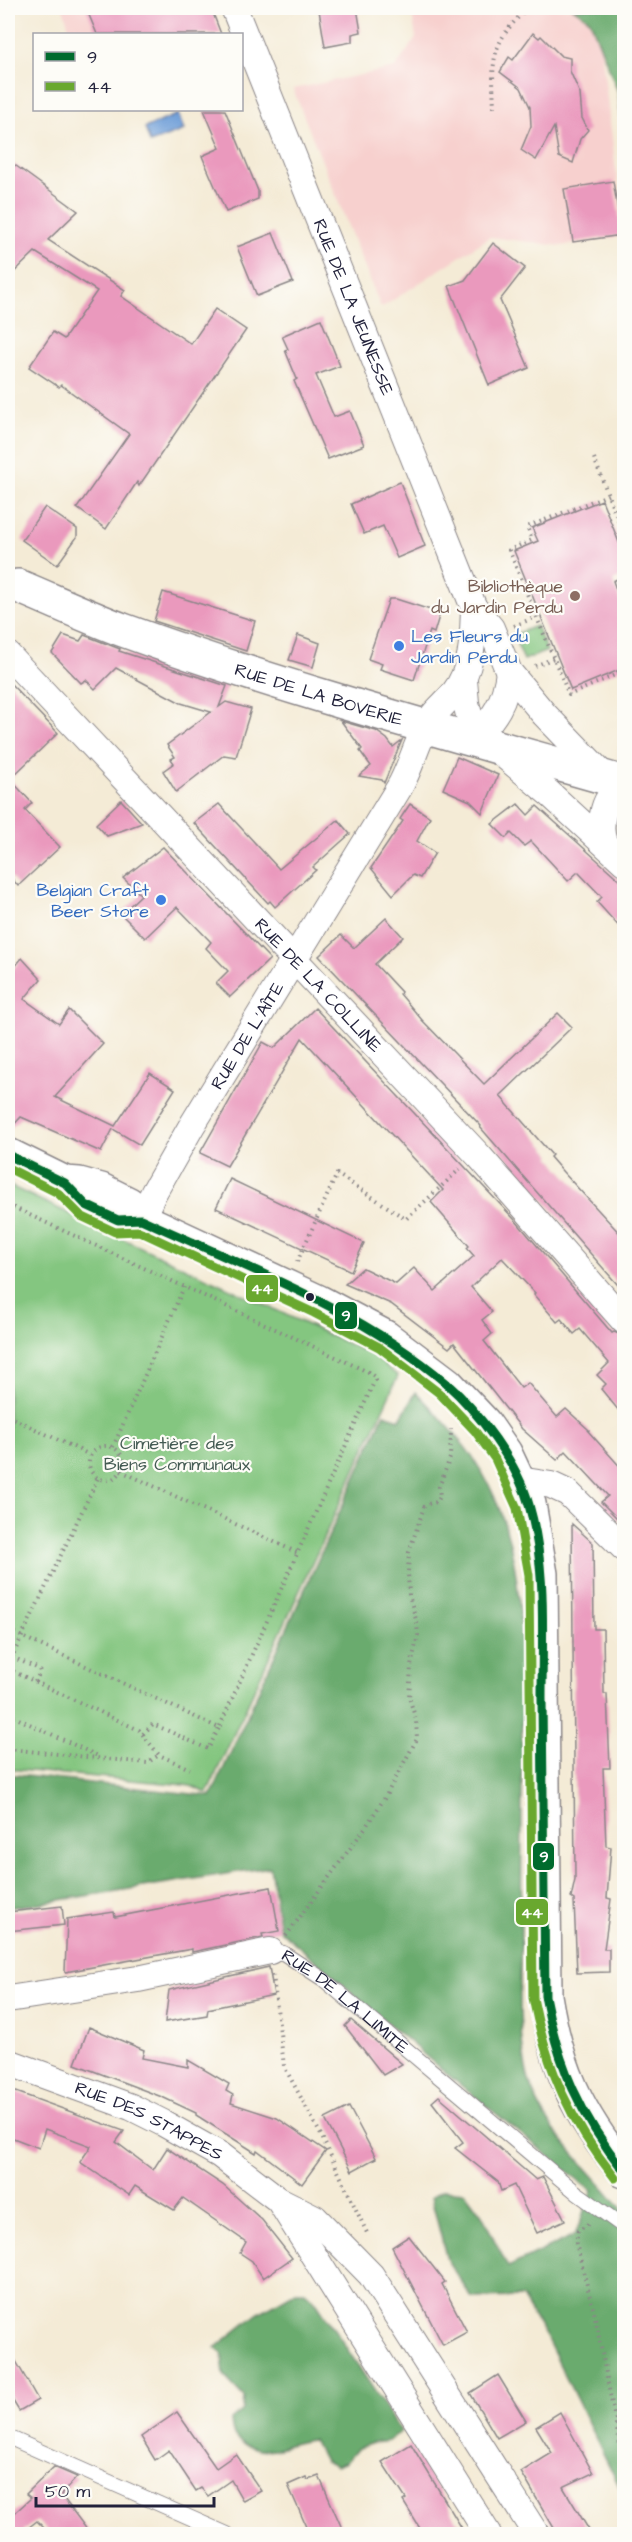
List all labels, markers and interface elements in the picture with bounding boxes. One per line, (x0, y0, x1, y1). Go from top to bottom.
legend (33, 33, 243, 111)
text: 9 (87, 45, 97, 70)
text: 44 (87, 75, 112, 100)
street label: RUE DE LA JEUNESSE (307, 215, 400, 399)
place label: Bibliothèque du Jardin Perdu (431, 574, 563, 620)
marker: Bibliothèque du Jardin Perdu (568, 589, 582, 603)
place label: Les Fleurs du Jardin Perdu (411, 624, 528, 670)
marker: Les Fleurs du Jardin Perdu (392, 639, 406, 653)
street label: RUE DE LA BOVERIE (232, 657, 406, 732)
place label: Belgian Craft Beer Store (36, 878, 150, 924)
marker: Belgian Craft Beer Store (154, 893, 168, 907)
street label: RUE DE LA COLLINE (249, 912, 388, 1058)
street label: RUE DE L'AÎTE (205, 977, 290, 1094)
line badge: 44 (245, 1274, 279, 1303)
text: 44 (251, 1278, 273, 1300)
unlabelled marker (304, 1291, 316, 1303)
line badge: 9 (334, 1301, 358, 1330)
text: 9 (341, 1305, 351, 1327)
park label: Cimetière des Biens Communaux (104, 1431, 251, 1477)
line badge: 9 (532, 1842, 555, 1871)
text: 9 (539, 1846, 549, 1868)
line badge: 44 (515, 1898, 549, 1926)
text: 44 (521, 1902, 543, 1924)
street label: RUE DE LA LIMITE (277, 1943, 415, 2059)
street label: RUE DES STAPPES (72, 2075, 228, 2167)
scale bar (36, 2470, 214, 2508)
text: 50 m (45, 2479, 90, 2504)

